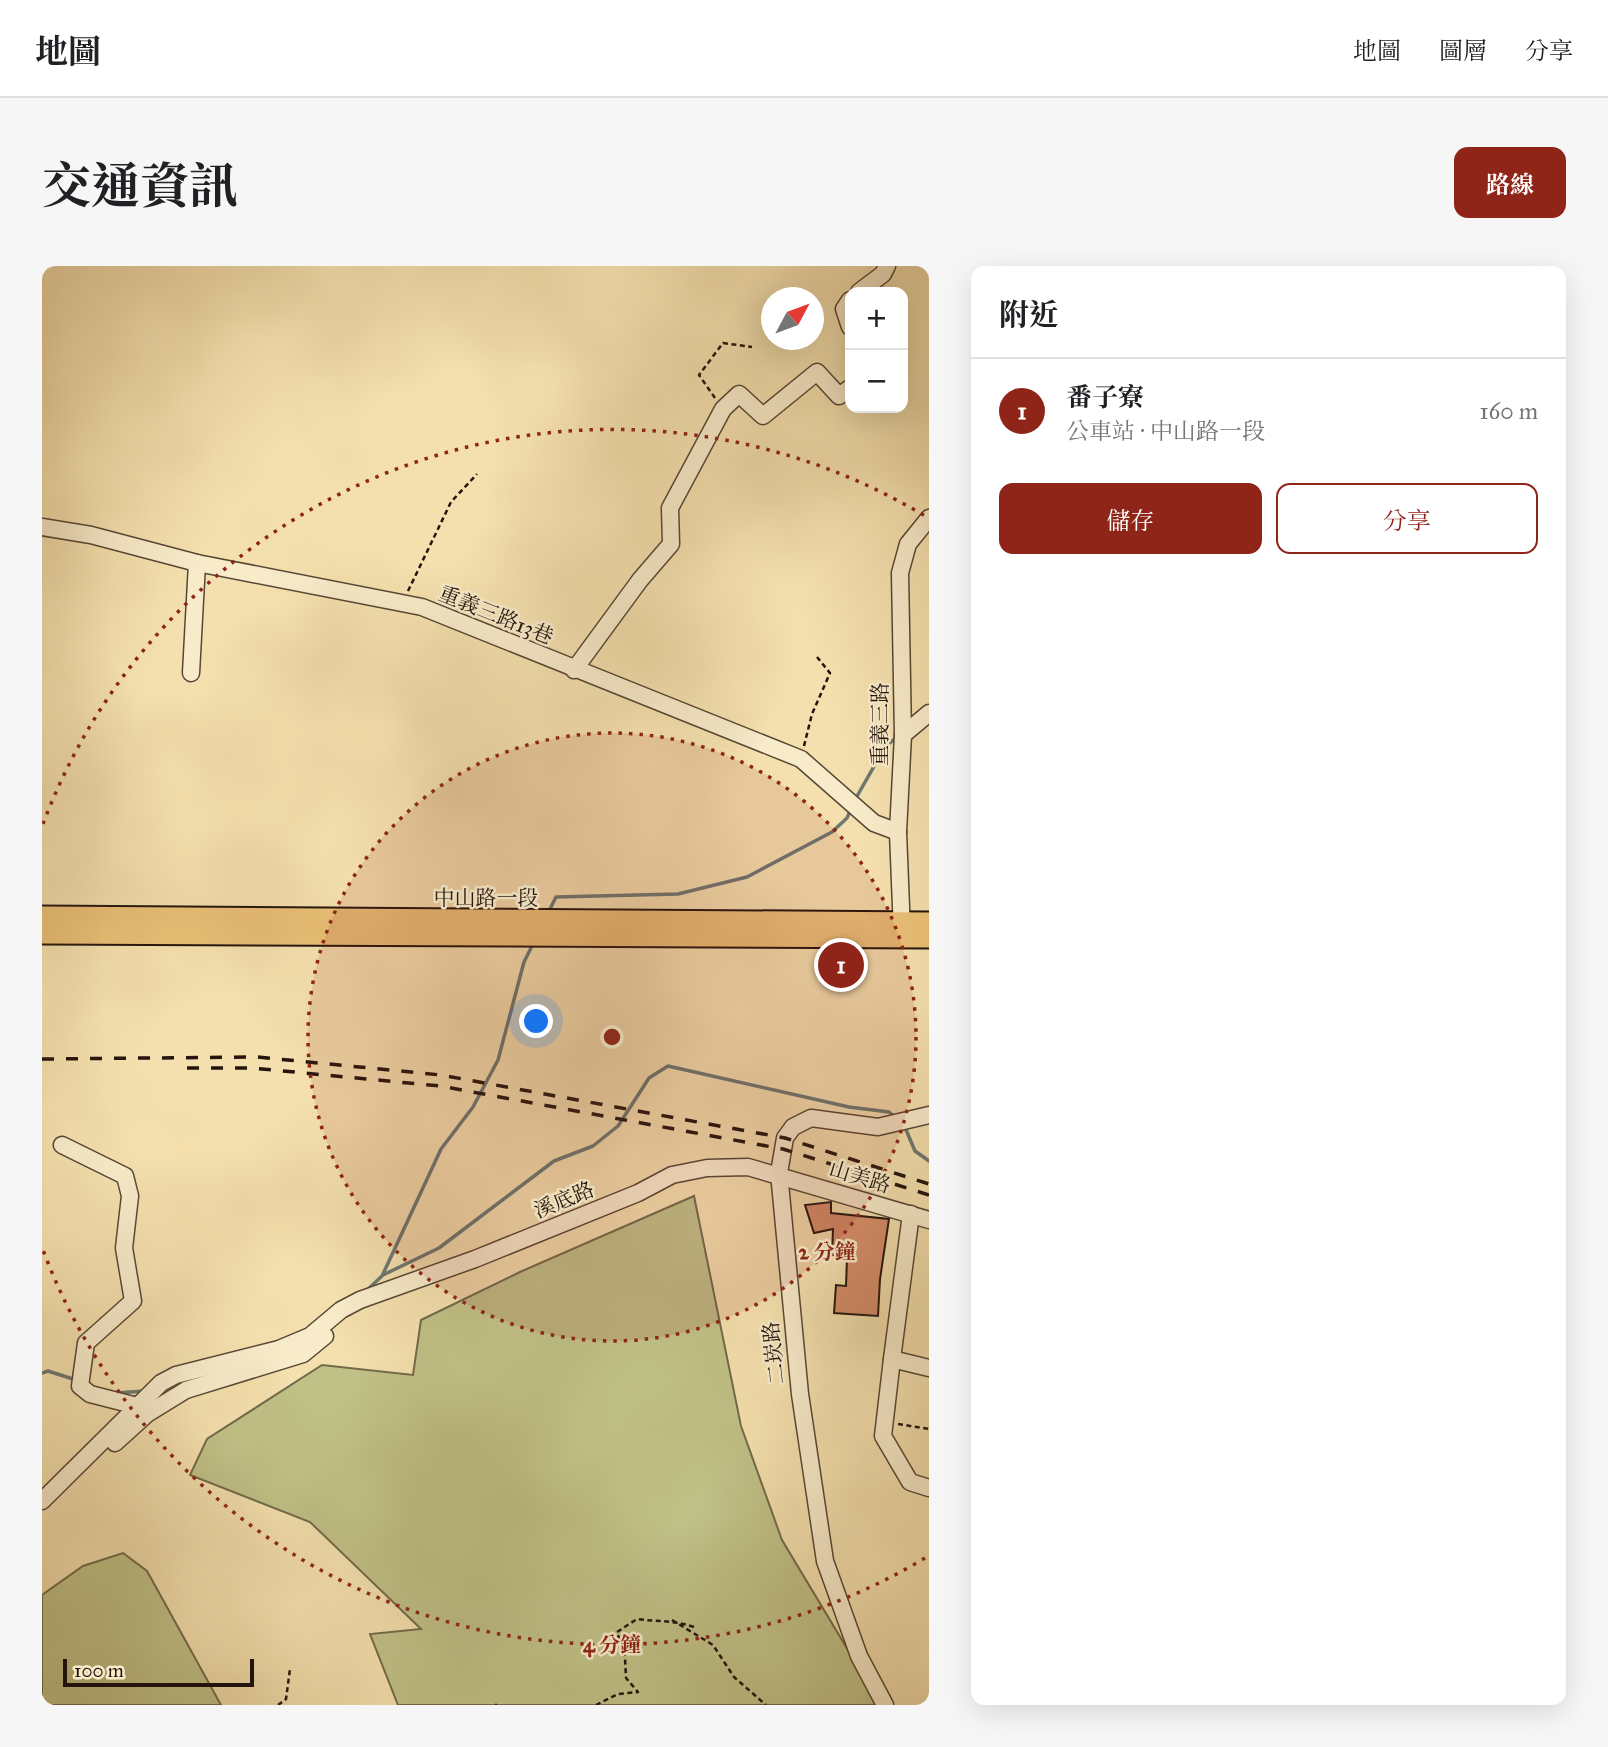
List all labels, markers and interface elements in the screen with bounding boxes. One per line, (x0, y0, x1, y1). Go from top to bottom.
text: 地圖 (35, 32, 101, 72)
text: 地圖 (1353, 36, 1401, 66)
text: 圖層 (1439, 36, 1487, 66)
text: 分享 (1525, 36, 1573, 66)
button: 路線 (1454, 147, 1566, 218)
text: 交通資訊 (42, 157, 238, 216)
north arrow (761, 287, 824, 350)
map controls (845, 287, 908, 413)
button: + (845, 287, 908, 350)
text: 附近 (999, 297, 1059, 333)
button: − (845, 350, 908, 413)
text: 番子寮 (1066, 381, 1144, 413)
text: 1 (1017, 397, 1027, 425)
text: 160 m (1480, 397, 1538, 425)
text: 公車站 · 中山路一段 (1066, 417, 1265, 445)
button: 儲存 (999, 483, 1262, 554)
button: 分享 (1276, 483, 1538, 554)
street label: 重義三路13巷 (435, 580, 557, 650)
street label: 重義三路 (867, 682, 893, 766)
street label: 中山路一段 (434, 885, 539, 911)
pin: 1 (818, 939, 864, 991)
your location (519, 1004, 553, 1038)
centre of rings (600, 1025, 624, 1049)
street label: 山美路 (826, 1155, 894, 1199)
street label: 溪底路 (530, 1176, 598, 1224)
text: 2 分鐘 (799, 1239, 855, 1265)
street label: 二崁路 (758, 1320, 790, 1386)
text: 4 分鐘 (583, 1632, 641, 1658)
scale bar (63, 1656, 254, 1688)
text: 100 m (74, 1659, 124, 1682)

